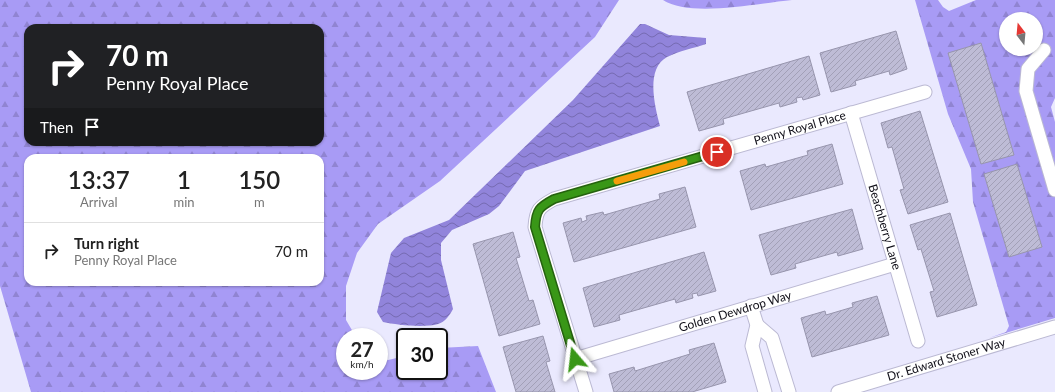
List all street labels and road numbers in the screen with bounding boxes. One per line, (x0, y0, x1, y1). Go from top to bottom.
street label: Penny Royal Place (752, 107, 848, 148)
street label: Beachberry Lane (865, 182, 905, 272)
street label: Golden Dewdrop Way (677, 287, 794, 335)
street label: Dr. Edward Stoner Way (885, 334, 1008, 384)

